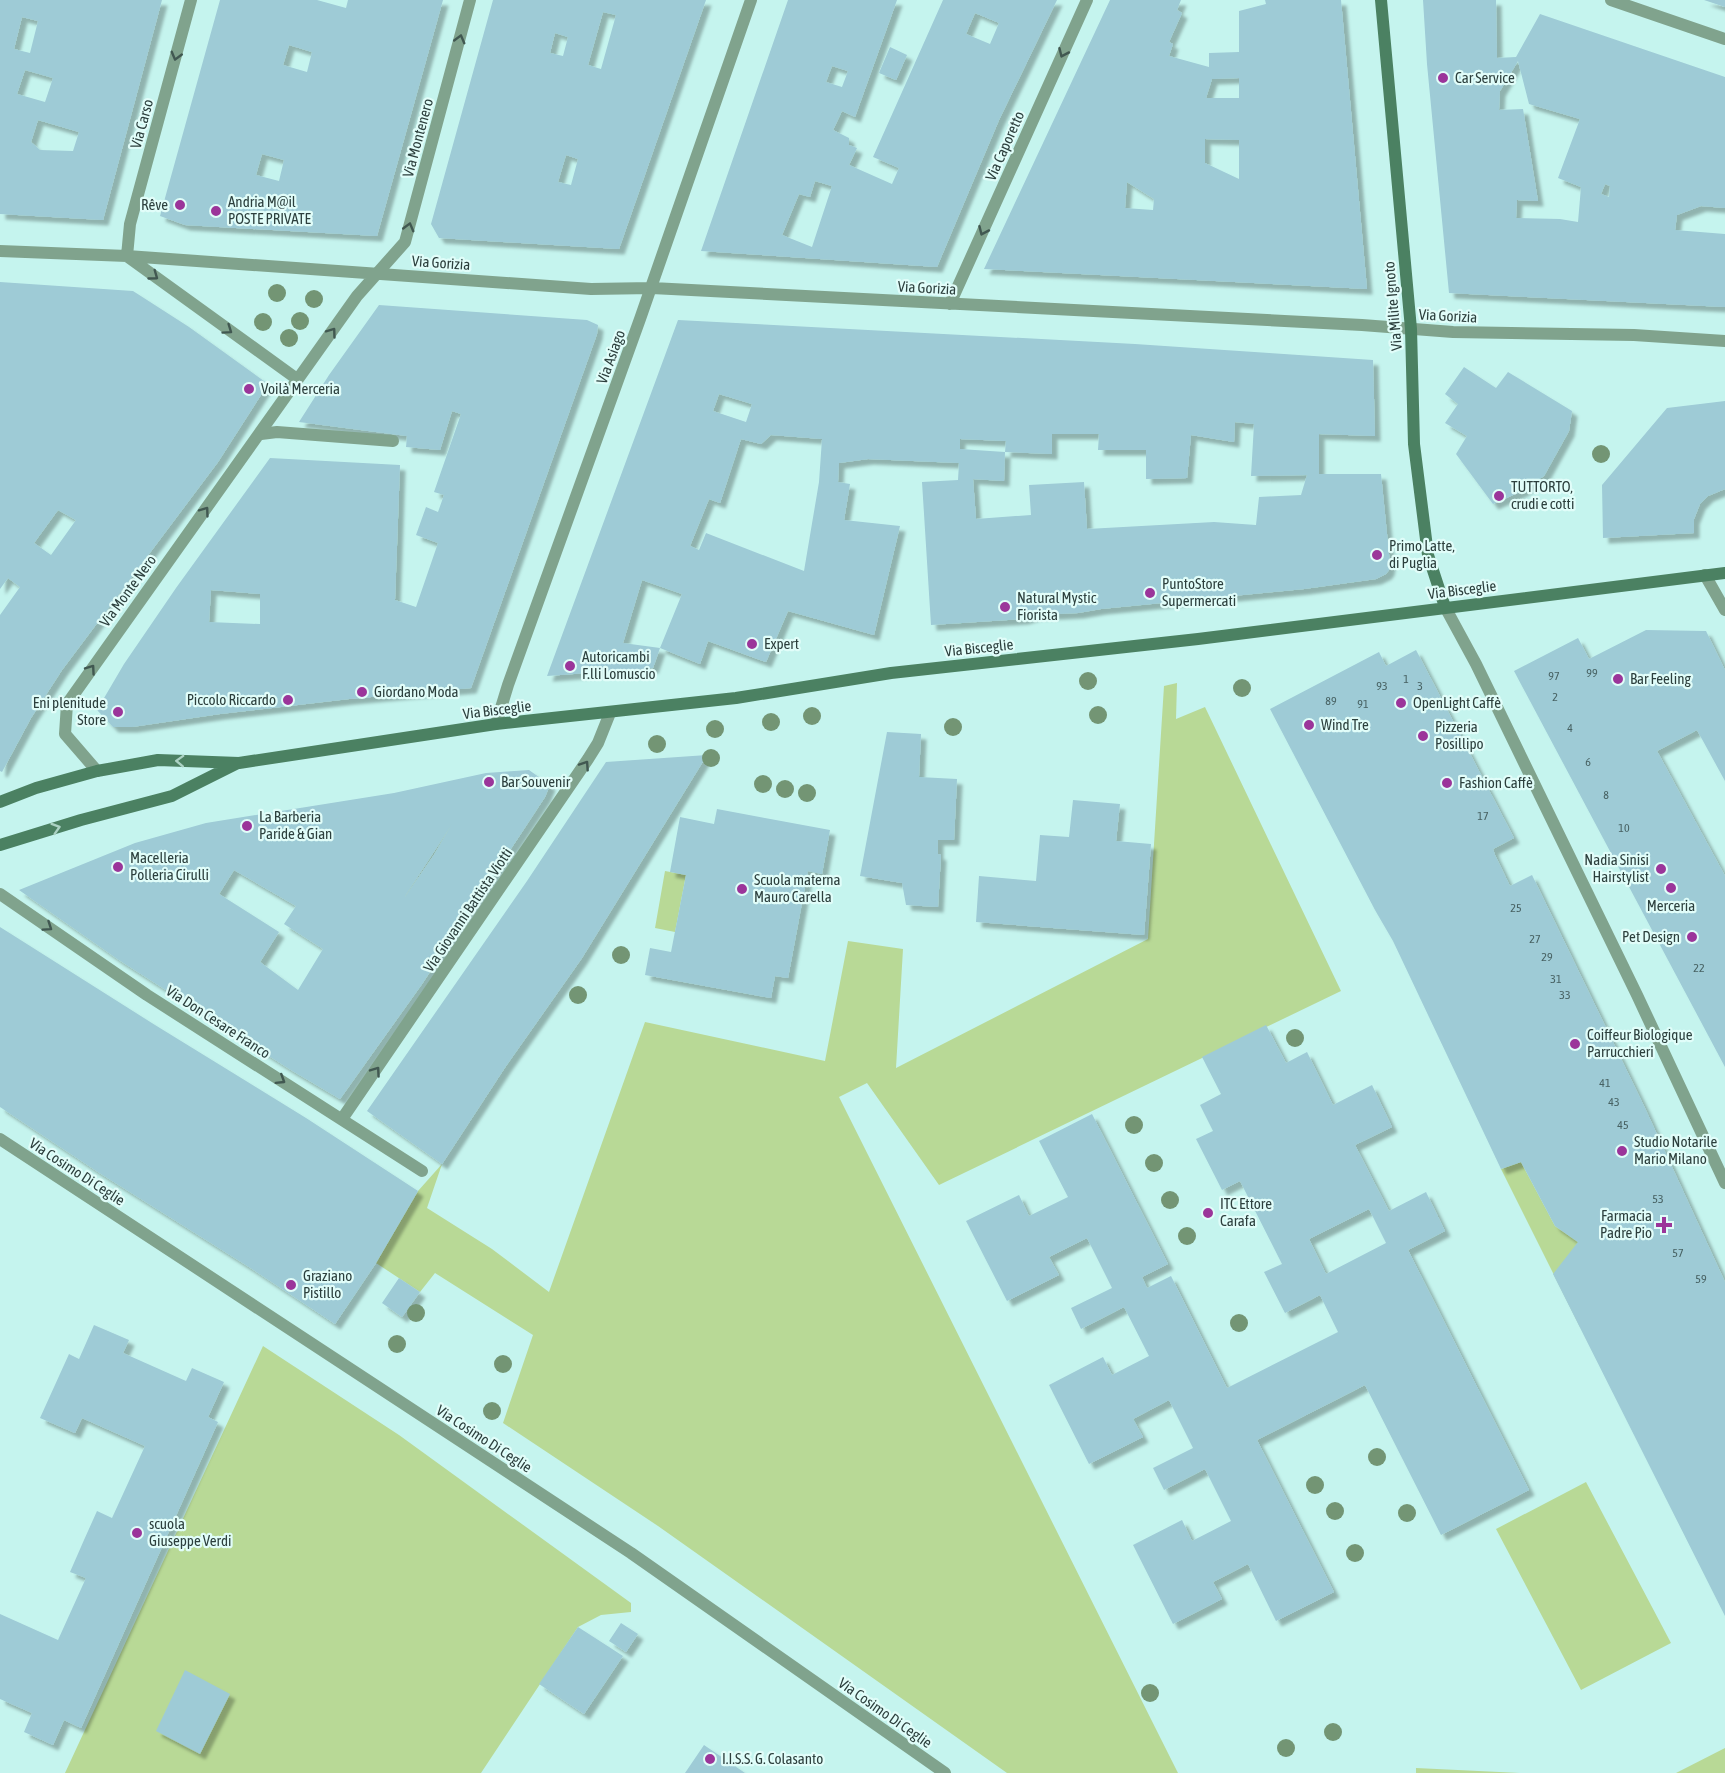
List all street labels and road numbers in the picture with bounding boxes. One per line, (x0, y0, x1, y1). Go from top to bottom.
street label: Via Carso (127, 97, 156, 150)
street label: Via Montenero (399, 97, 436, 179)
street label: Via Caporetto (982, 108, 1027, 183)
street label: Via Gorizia (411, 252, 471, 273)
street label: Via Milite Ignoto (1380, 261, 1405, 351)
street label: Via Gorizia (897, 277, 957, 298)
street label: Via Gorizia (1418, 305, 1478, 326)
street label: Via Asiago (593, 328, 628, 386)
street label: Via Monte Nero (96, 552, 159, 630)
street label: Via Bisceglie (1427, 577, 1497, 602)
street label: Via Bisceglie (944, 635, 1014, 660)
street label: Via Bisceglie (462, 697, 532, 722)
street label: Via Giovanni Battista Viotti (420, 844, 515, 975)
street label: Via Don Cesare Franco (163, 982, 273, 1062)
street label: Via Cosimo Di Ceglie (26, 1134, 128, 1209)
street label: Via Cosimo Di Ceglie (433, 1401, 535, 1476)
street label: Via Cosimo Di Ceglie (835, 1674, 936, 1751)

